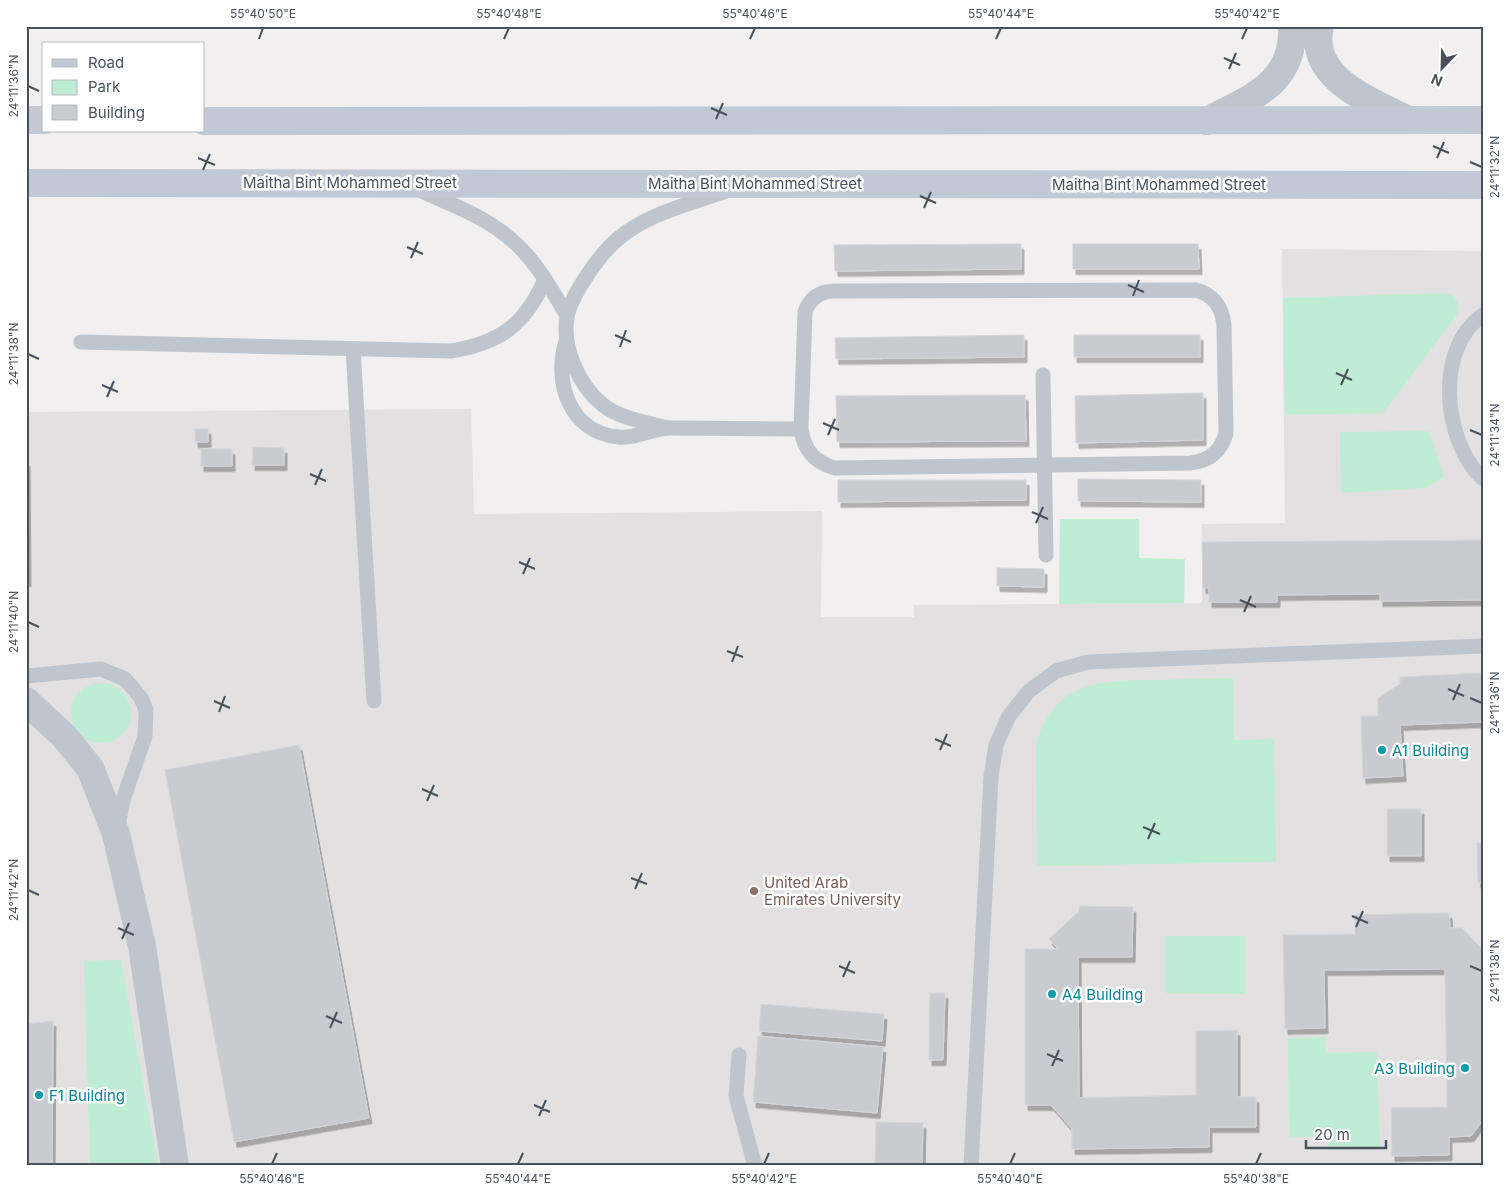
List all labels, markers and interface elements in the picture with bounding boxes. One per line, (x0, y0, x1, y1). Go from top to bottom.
text: 55°40'50"E (230, 6, 296, 21)
text: 55°40'48"E (476, 6, 542, 21)
text: 55°40'46"E (722, 6, 788, 21)
text: 55°40'44"E (968, 6, 1034, 21)
text: 55°40'42"E (1214, 6, 1280, 21)
legend (42, 42, 205, 132)
north arrow (1416, 42, 1466, 92)
text: Road (88, 53, 124, 72)
text: 24°11'36"N (6, 55, 21, 117)
text: N (1428, 71, 1445, 90)
text: Park (88, 77, 121, 96)
text: Building (88, 103, 145, 122)
text: 24°11'32"N (1487, 136, 1502, 198)
street label: Maitha Bint Mohammed Street (243, 173, 457, 192)
street label: Maitha Bint Mohammed Street (648, 174, 862, 193)
street label: Maitha Bint Mohammed Street (1052, 175, 1266, 194)
text: 24°11'38"N (6, 323, 21, 385)
text: 24°11'34"N (1487, 403, 1502, 467)
text: 24°11'40"N (6, 591, 21, 653)
text: 24°11'36"N (1487, 672, 1502, 734)
place label: A1 Building (1392, 741, 1469, 760)
marker: A1 Building (1376, 744, 1388, 756)
text: 24°11'42"N (6, 859, 21, 921)
place label: United Arab Emirates University (764, 873, 901, 909)
marker: United Arab Emirates University (748, 885, 760, 897)
text: 24°11'38"N (1487, 940, 1502, 1002)
place label: A4 Building (1062, 985, 1143, 1004)
marker: A4 Building (1046, 988, 1058, 1000)
place label: A3 Building (1374, 1059, 1455, 1078)
marker: A3 Building (1459, 1062, 1471, 1074)
place label: F1 Building (49, 1086, 125, 1105)
marker: F1 Building (33, 1089, 45, 1101)
scale bar (1306, 1117, 1386, 1149)
text: 20 m (1314, 1125, 1350, 1144)
text: 55°40'46"E (239, 1171, 305, 1186)
text: 55°40'44"E (485, 1171, 551, 1186)
text: 55°40'42"E (731, 1171, 797, 1186)
text: 55°40'40"E (977, 1171, 1043, 1186)
text: 55°40'38"E (1223, 1171, 1289, 1186)

